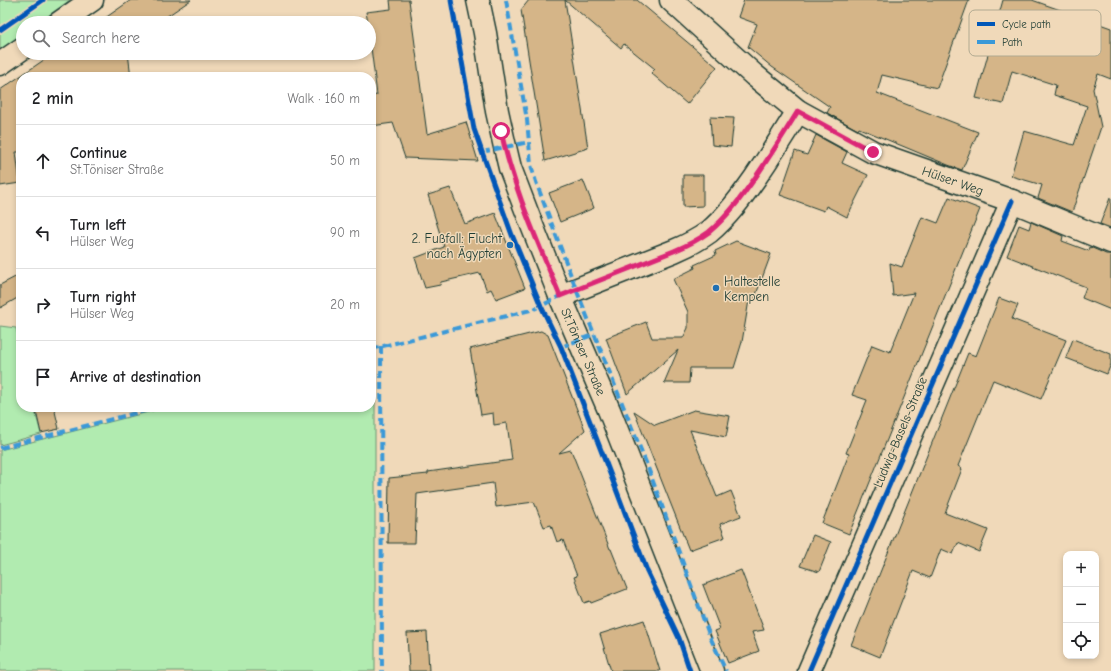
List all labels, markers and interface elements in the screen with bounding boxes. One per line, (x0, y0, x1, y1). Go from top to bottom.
legend (969, 10, 1101, 56)
search box (16, 16, 376, 60)
text: Cycle path (1002, 18, 1051, 31)
icon: search (30, 27, 52, 49)
text: Search here (62, 29, 140, 47)
text: Path (1002, 36, 1023, 49)
text: 2 min (32, 89, 73, 108)
text: Walk · 160 m (288, 91, 360, 106)
route start (492, 122, 510, 140)
route end (864, 143, 882, 161)
text: Continue (70, 144, 127, 162)
icon: ahead (32, 150, 54, 172)
text: 50 m (330, 153, 360, 168)
text: St.Töniser Straße (70, 162, 164, 177)
street label: Hülser Weg (920, 162, 986, 198)
text: Turn left (70, 216, 126, 234)
icon: left (32, 222, 54, 244)
text: 90 m (330, 225, 360, 240)
place label: 2. Fußfall: Flucht nach Ägypten (411, 231, 503, 261)
text: Hülser Weg (70, 234, 134, 249)
marker: 2. Fußfall: Flucht nach Ägypten (505, 240, 515, 250)
place label: Haltestelle Kempen (724, 274, 781, 304)
marker: Haltestelle Kempen (711, 283, 721, 293)
text: Turn right (70, 288, 136, 306)
icon: right (32, 294, 54, 316)
text: 20 m (330, 297, 360, 312)
street label: St.Töniser Straße (558, 305, 609, 398)
text: Hülser Weg (70, 306, 134, 321)
icon: arrive (32, 366, 54, 388)
text: Arrive at destination (70, 368, 201, 386)
street label: Ludwig-Basels-Straße (870, 374, 930, 490)
map controls (1063, 551, 1099, 659)
button: + (1063, 551, 1099, 587)
button: − (1063, 587, 1099, 623)
button: locate (1063, 623, 1099, 659)

